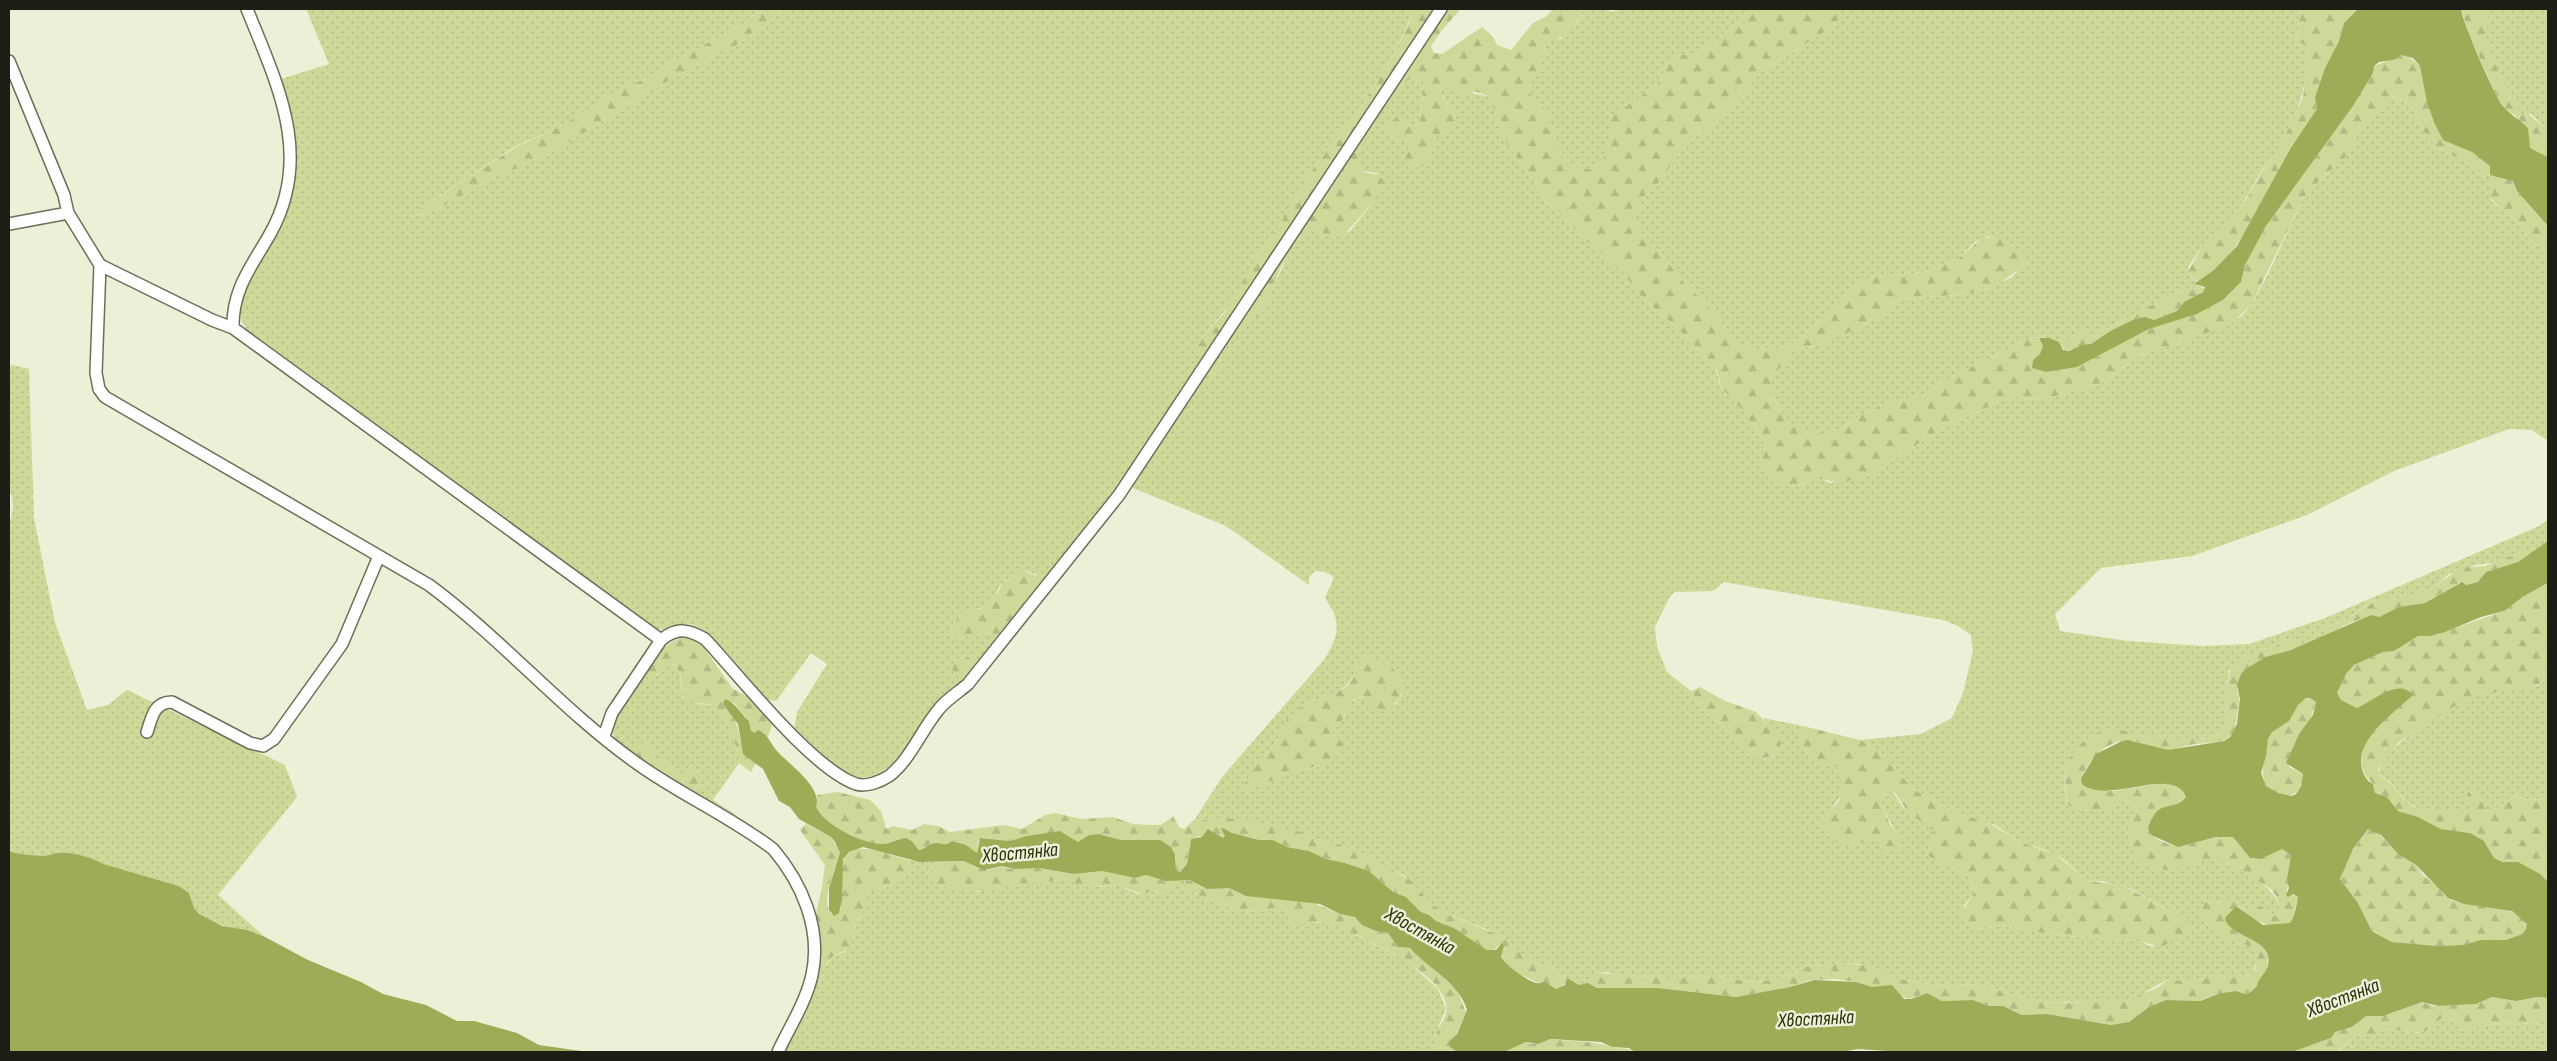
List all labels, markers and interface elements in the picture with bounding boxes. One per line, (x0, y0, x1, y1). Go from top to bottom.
water label: Хвостянка (980, 838, 1059, 868)
water label: Хвостянка (1380, 902, 1459, 960)
water label: Хвостянка (2302, 973, 2383, 1023)
water label: Хвостянка (1776, 1005, 1855, 1033)

